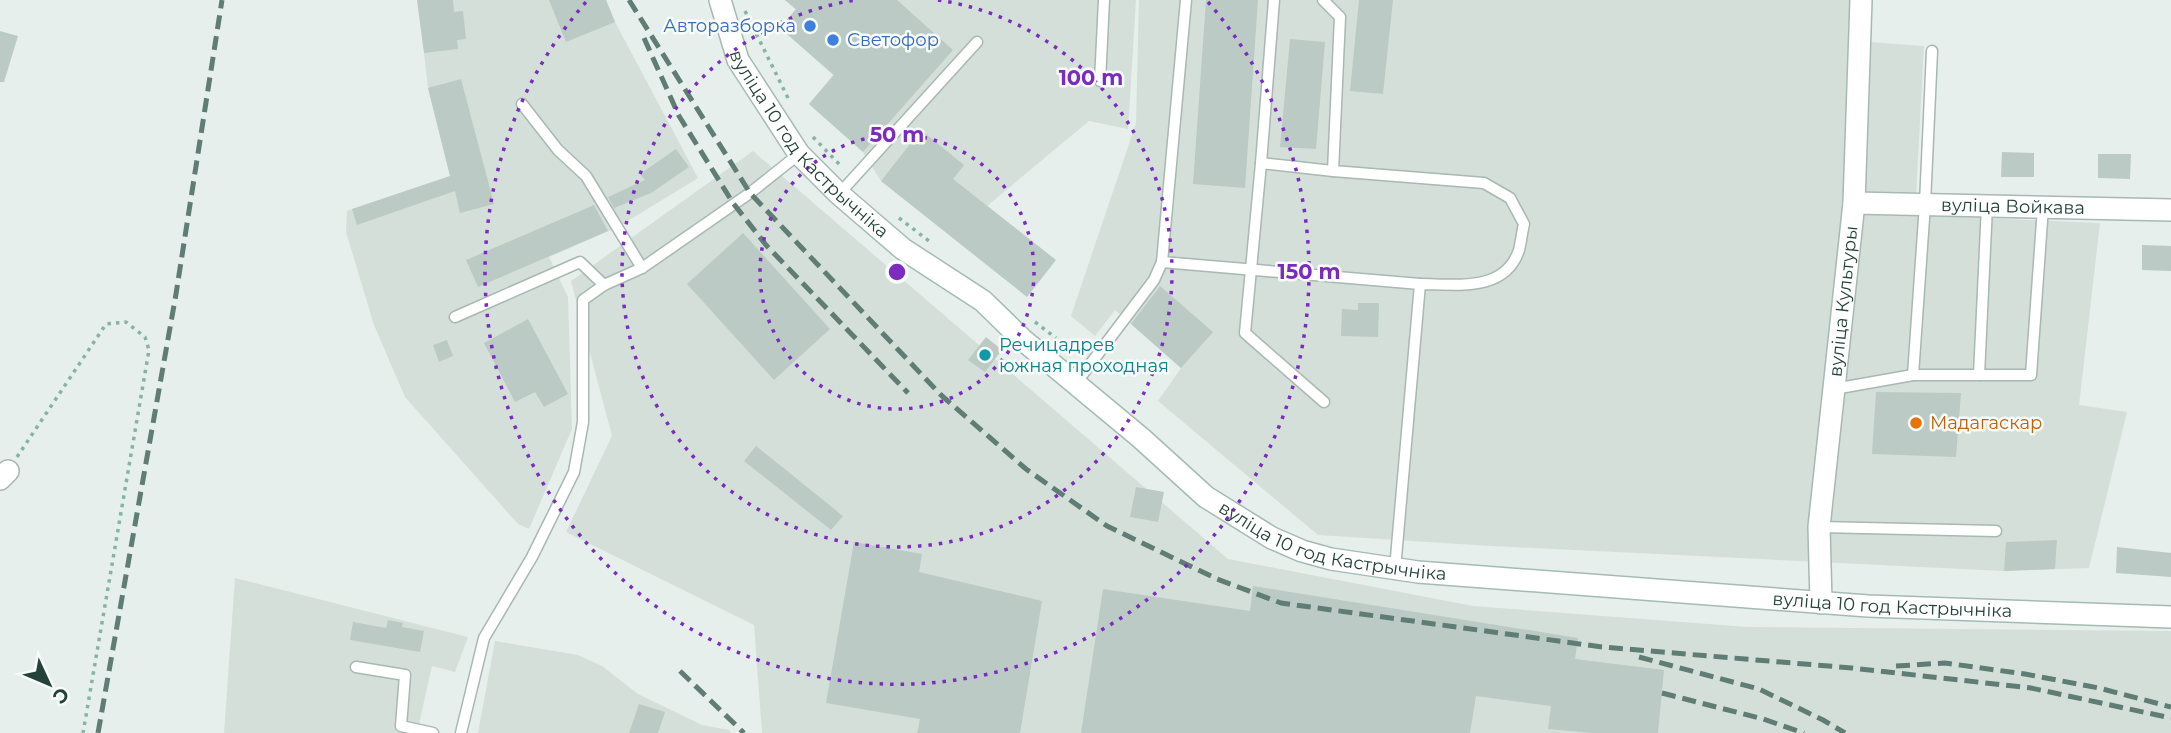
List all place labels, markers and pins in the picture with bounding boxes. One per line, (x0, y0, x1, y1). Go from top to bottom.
place label: Авторазборка (663, 15, 796, 37)
marker: Авторазборка (802, 18, 818, 34)
place label: Светофор (847, 29, 939, 51)
marker: Светофор (825, 32, 841, 48)
centre of rings (885, 260, 909, 284)
place label: Речицадрев южная проходная (999, 334, 1169, 377)
marker: Речицадрев южная проходная (977, 347, 993, 363)
place label: Мадагаскар (1930, 412, 2042, 434)
marker: Мадагаскар (1908, 415, 1924, 431)

